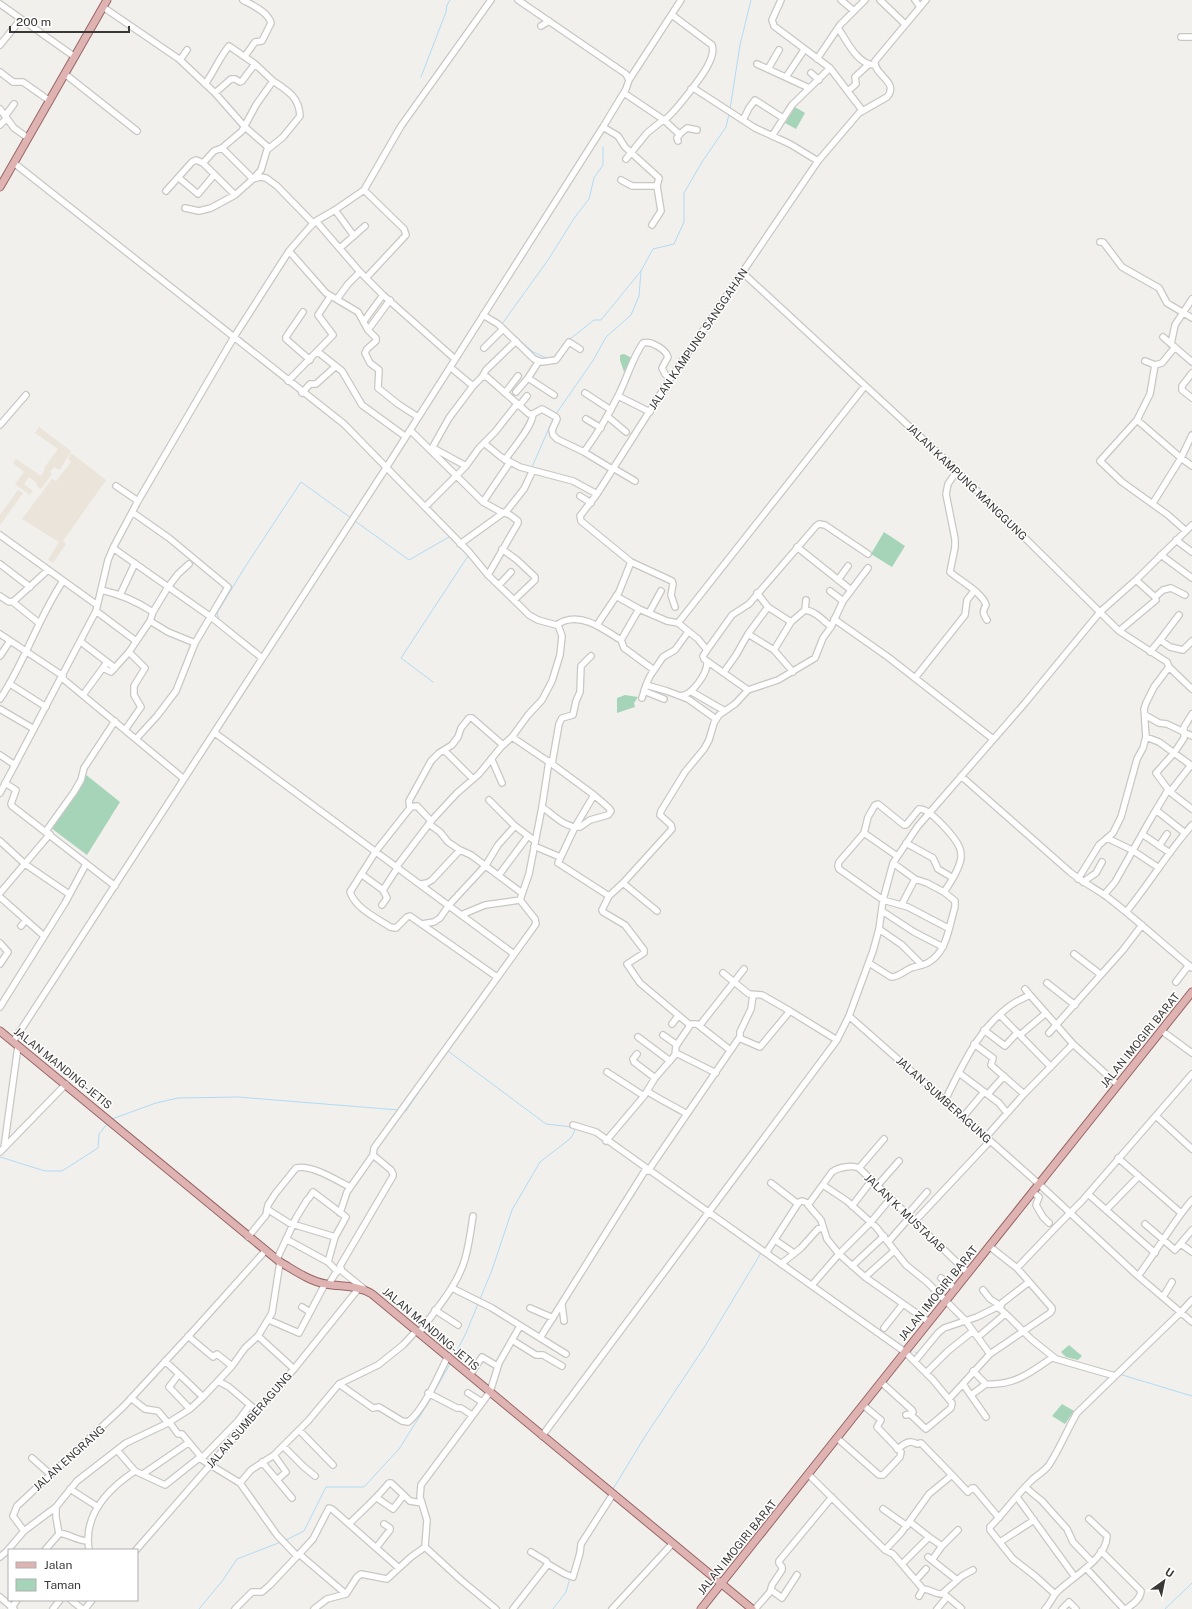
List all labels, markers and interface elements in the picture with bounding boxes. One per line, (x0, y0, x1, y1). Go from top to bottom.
scale bar (10, 8, 129, 34)
text: 200 m (16, 15, 51, 29)
street label: JALAN KAMPUNG SANGGAHAN (646, 266, 750, 412)
street label: JALAN KAMPUNG MANGGUNG (905, 421, 1029, 543)
street label: JALAN IMOGIRI BARAT (1098, 990, 1182, 1090)
street label: JALAN MANDING-JETIS (12, 1025, 114, 1111)
street label: JALAN SUMBERAGUNG (894, 1054, 994, 1146)
street label: JALAN K. MUSTAJAB (862, 1172, 948, 1254)
street label: JALAN IMOGIRI BARAT (896, 1243, 980, 1343)
street label: JALAN MANDING-JETIS (380, 1285, 482, 1373)
street label: JALAN SUMBERAGUNG (204, 1370, 294, 1470)
street label: JALAN ENGRANG (31, 1423, 107, 1493)
street label: JALAN IMOGIRI BARAT (695, 1497, 779, 1597)
legend (8, 1549, 138, 1601)
text: Jalan (44, 1558, 73, 1572)
north arrow (1144, 1561, 1184, 1601)
text: U (1163, 1565, 1176, 1580)
text: Taman (44, 1578, 81, 1592)

